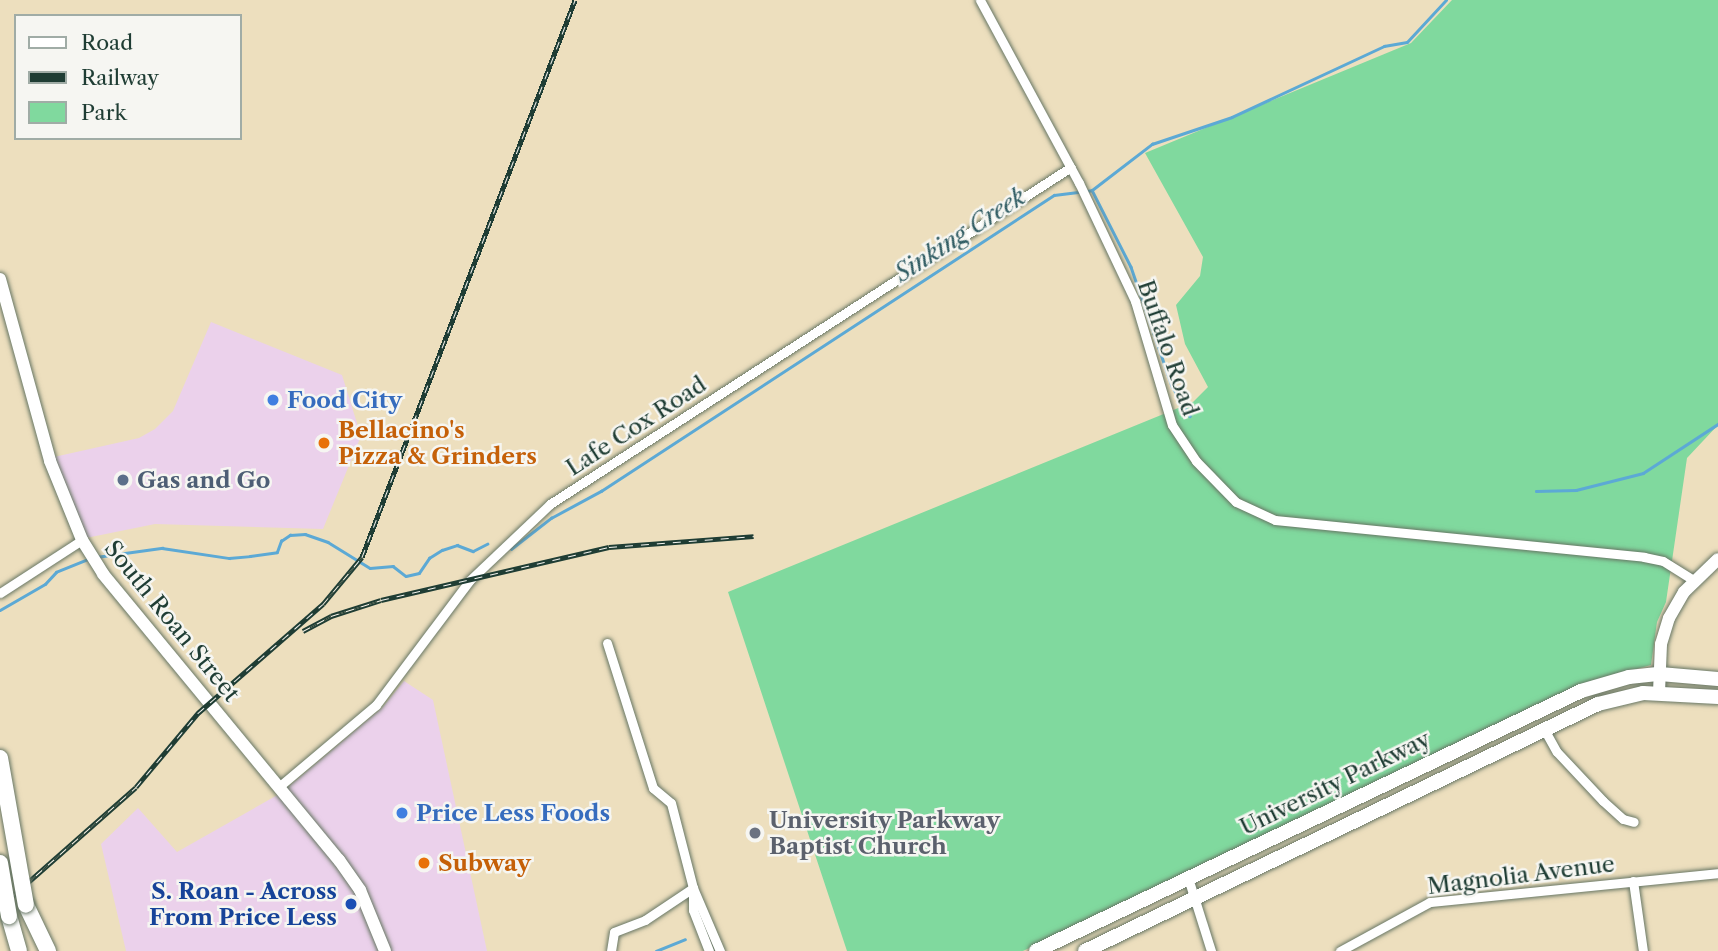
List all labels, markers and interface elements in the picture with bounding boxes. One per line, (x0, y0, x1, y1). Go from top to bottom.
legend (14, 14, 242, 140)
text: Road (81, 30, 133, 55)
text: Railway (81, 65, 159, 90)
text: Park (81, 100, 127, 125)
water label: Sinking Creek (889, 182, 1031, 288)
street label: Buffalo Road (1132, 276, 1204, 420)
street label: Lafe Cox Road (561, 370, 711, 482)
place label: Food City (287, 386, 402, 414)
marker: Food City (265, 392, 281, 408)
place label: Bellacino's Pizza & Grinders (338, 416, 537, 470)
marker: Bellacino's Pizza & Grinders (316, 435, 332, 451)
place label: Gas and Go (137, 466, 270, 494)
marker: Gas and Go (115, 472, 131, 488)
street label: South Roan Street (99, 535, 245, 707)
street label: University Parkway (1235, 725, 1435, 841)
place label: Price Less Foods (416, 799, 610, 827)
marker: Price Less Foods (394, 805, 410, 821)
place label: University Parkway Baptist Church (769, 806, 1001, 860)
marker: University Parkway Baptist Church (747, 825, 763, 841)
place label: Subway (438, 849, 531, 877)
street label: Magnolia Avenue (1425, 850, 1617, 900)
marker: Subway (416, 855, 432, 871)
place label: S. Roan - Across From Price Less (149, 877, 337, 931)
marker: S. Roan - Across From Price Less (343, 896, 359, 912)

